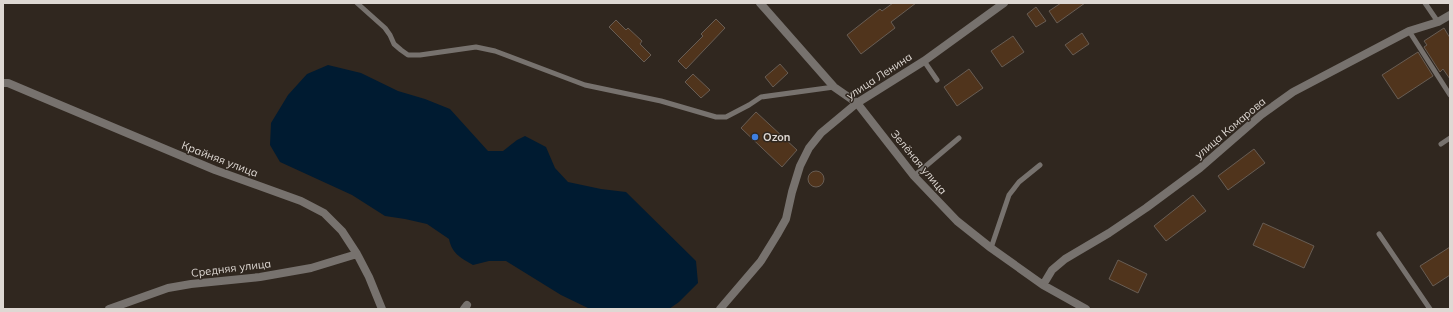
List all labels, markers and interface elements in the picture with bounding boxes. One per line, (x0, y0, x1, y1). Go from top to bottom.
street label: улица Ленина (843, 49, 915, 103)
street label: улица Комарова (1192, 94, 1268, 162)
street label: Зелёная улица (888, 127, 950, 197)
place label: Ozon (763, 130, 790, 144)
marker: Ozon (750, 132, 760, 142)
street label: Крайняя улица (180, 138, 260, 180)
street label: Средняя улица (190, 256, 272, 280)

